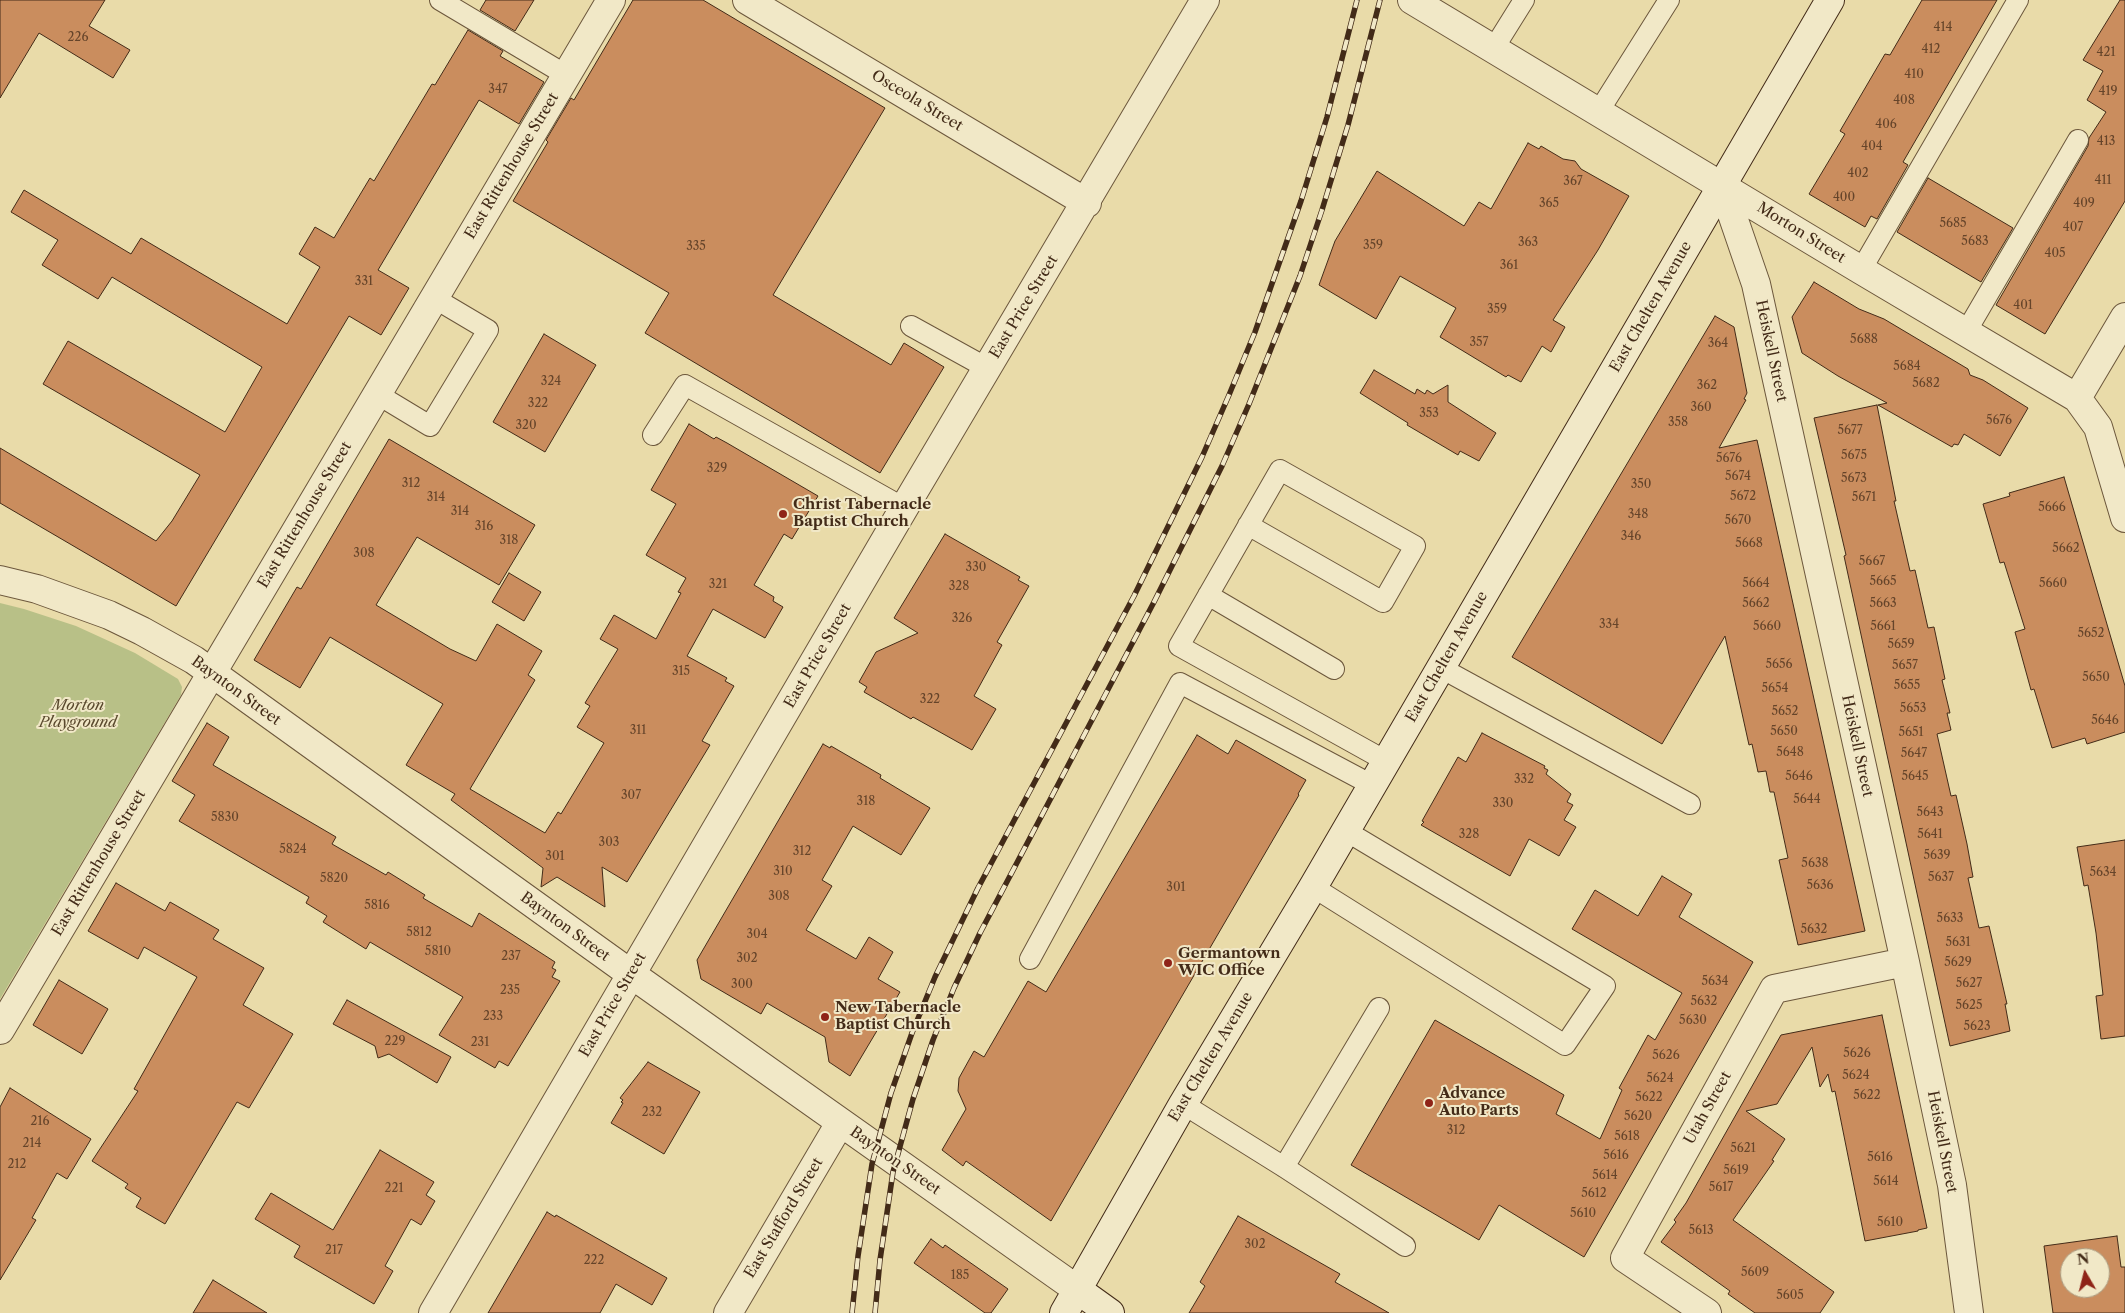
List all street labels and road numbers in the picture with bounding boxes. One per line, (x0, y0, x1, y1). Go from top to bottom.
street label: Osceola Street (868, 67, 966, 135)
street label: East Rittenhouse Street (461, 90, 563, 242)
street label: Morton Street (1754, 199, 1848, 267)
street label: East Chelten Avenue (1606, 238, 1696, 376)
street label: East Price Street (986, 252, 1062, 362)
street label: Heiskell Street (1751, 298, 1791, 404)
street label: East Rittenhouse Street (254, 439, 356, 591)
street label: East Chelten Avenue (1402, 588, 1492, 726)
street label: East Price Street (781, 601, 855, 711)
street label: Baynton Street (188, 653, 284, 729)
street label: Heiskell Street (1837, 693, 1877, 799)
street label: East Rittenhouse Street (48, 787, 150, 939)
street label: Baynton Street (517, 889, 613, 965)
street label: East Price Street (576, 950, 650, 1060)
street label: East Chelten Avenue (1165, 989, 1257, 1125)
street label: Utah Street (1681, 1069, 1735, 1147)
street label: Heiskell Street (1923, 1089, 1961, 1195)
street label: Baynton Street (846, 1123, 944, 1199)
street label: East Stafford Street (741, 1155, 827, 1281)

